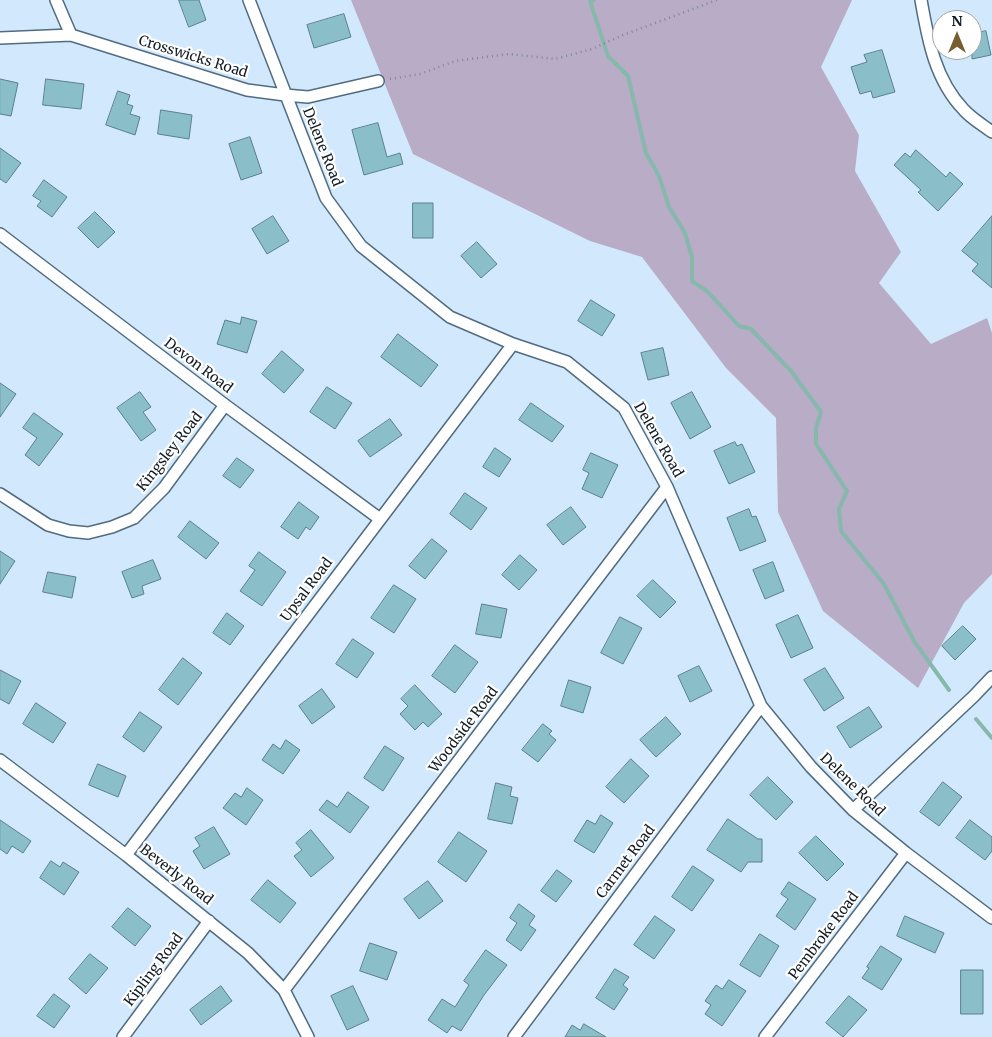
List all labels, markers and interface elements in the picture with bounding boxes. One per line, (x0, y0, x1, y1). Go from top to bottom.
north arrow (932, 10, 982, 60)
text: N (951, 12, 963, 30)
street label: Crosswicks Road (136, 32, 250, 82)
street label: Delene Road (299, 105, 345, 189)
street label: Devon Road (161, 335, 235, 397)
street label: Delene Road (630, 400, 686, 480)
street label: Kingsley Road (134, 409, 206, 495)
street label: Upsal Road (278, 555, 336, 625)
street label: Woodside Road (426, 684, 502, 776)
street label: Delene Road (816, 750, 888, 820)
street label: Carmet Road (593, 822, 659, 902)
street label: Beverly Road (136, 841, 216, 909)
street label: Pembroke Road (786, 889, 862, 983)
street label: Kipling Road (121, 930, 187, 1010)

